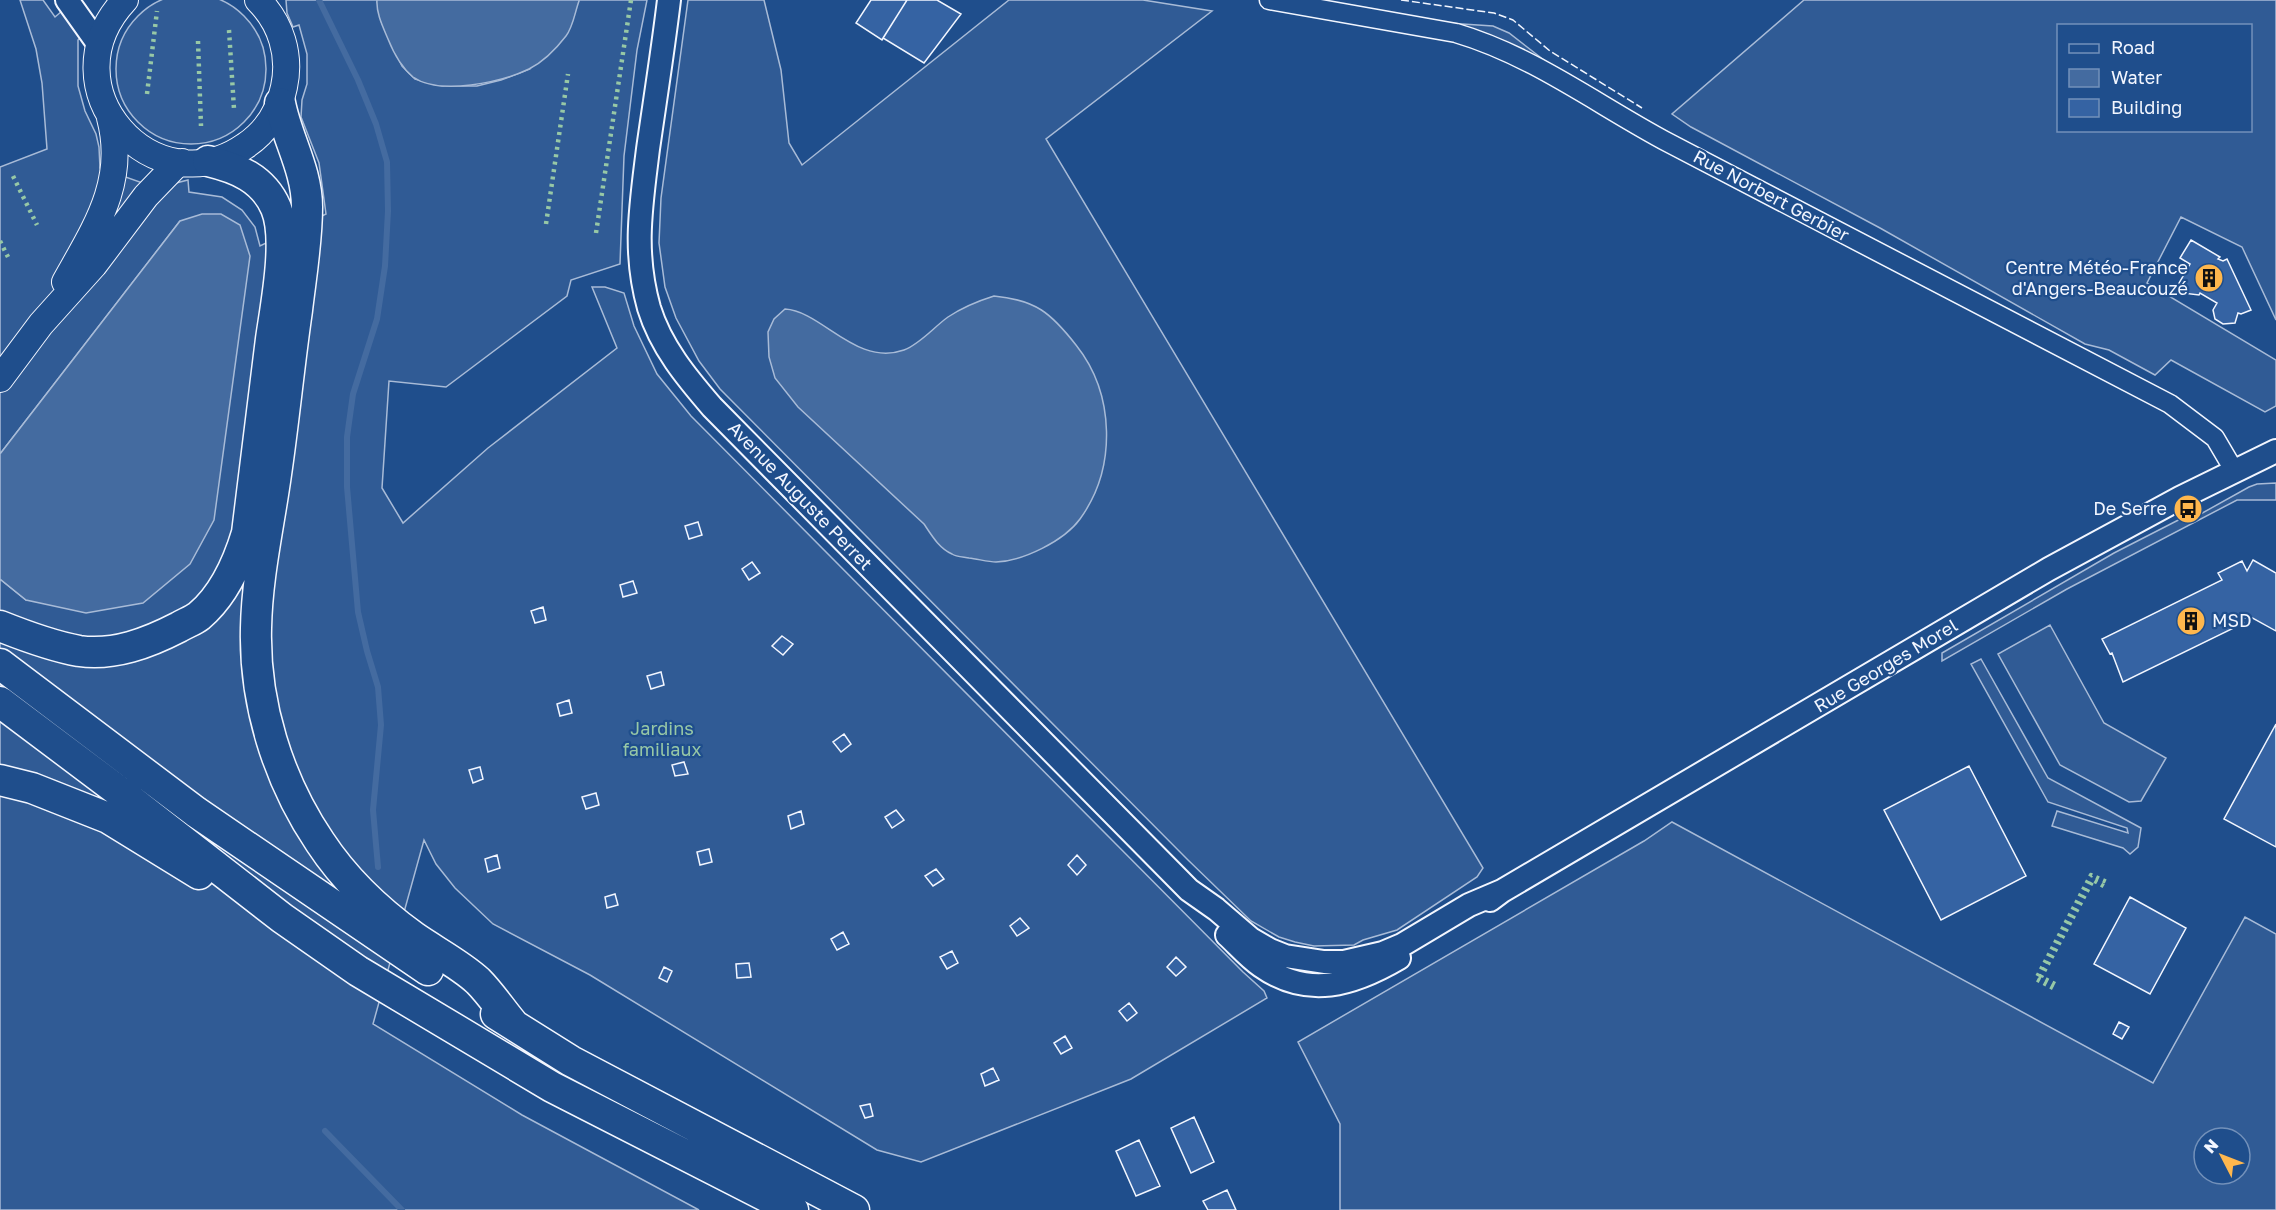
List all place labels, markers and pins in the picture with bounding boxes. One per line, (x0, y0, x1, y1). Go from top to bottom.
place label: Centre Météo-France d'Angers-Beaucouzé (2005, 256, 2188, 299)
building icon: Centre Météo-France d'Angers-Beaucouzé (2193, 262, 2225, 294)
bus stop icon: De Serre (2172, 493, 2204, 525)
place label: De Serre (2093, 497, 2167, 519)
building icon: MSD (2175, 605, 2207, 637)
place label: MSD (2212, 609, 2252, 631)

